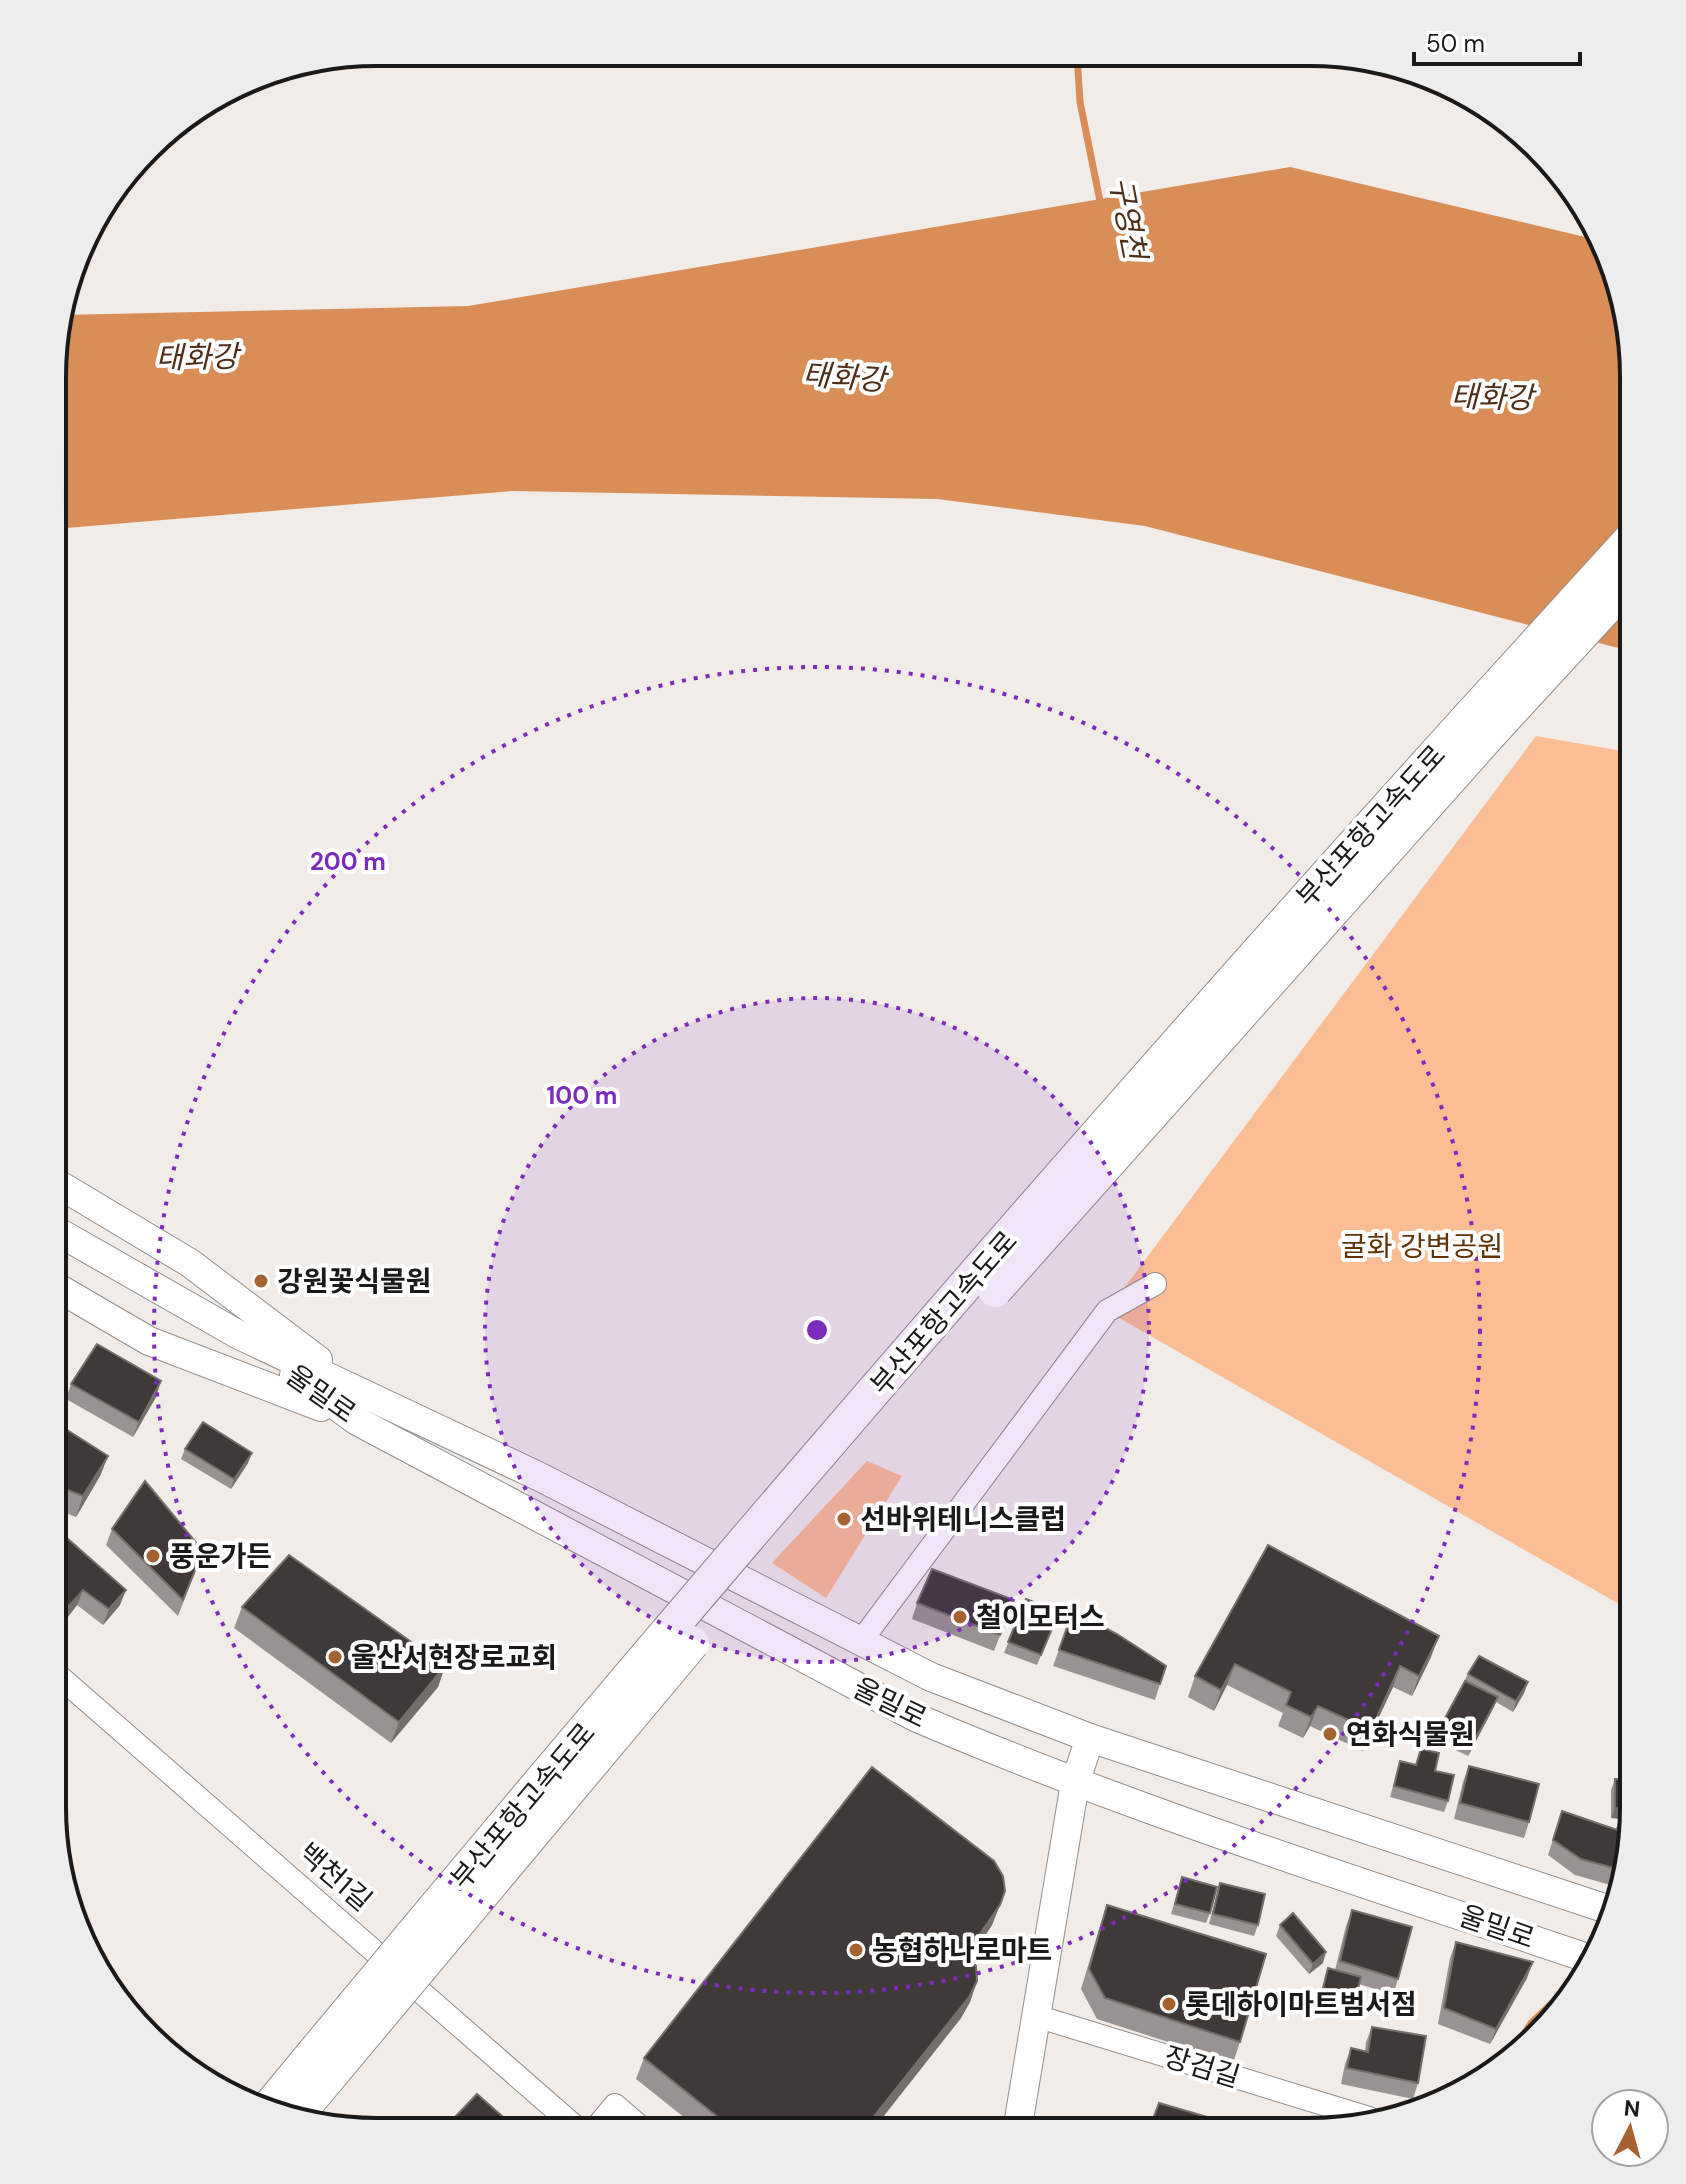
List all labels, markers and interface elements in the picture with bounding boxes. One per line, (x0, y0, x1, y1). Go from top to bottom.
scale bar (1414, 16, 1580, 66)
text: 50 m (1426, 28, 1485, 59)
water label: 구영천 (1101, 174, 1156, 266)
water label: 태화강 (155, 337, 242, 377)
water label: 태화강 (801, 355, 890, 400)
water label: 태화강 (1450, 377, 1537, 417)
street label: 부산포항고속도로 (1288, 737, 1454, 915)
text: 200 m (310, 846, 386, 877)
text: 100 m (547, 1080, 617, 1111)
street label: 부산포항고속도로 (862, 1223, 1026, 1403)
park label: 굴화 강변공원 (1341, 1228, 1503, 1265)
place label: 강원꽃식물원 (277, 1263, 432, 1300)
marker: 강원꽃식물원 (252, 1272, 270, 1290)
centre of rings (803, 1316, 831, 1344)
street label: 울밀로 (279, 1357, 363, 1431)
place label: 선바위테니스클럽 (860, 1501, 1066, 1538)
marker: 선바위테니스클럽 (835, 1510, 853, 1528)
place label: 풍운가든 (169, 1538, 272, 1575)
marker: 풍운가든 (144, 1547, 162, 1565)
place label: 철이모터스 (976, 1599, 1105, 1636)
marker: 철이모터스 (951, 1608, 969, 1626)
place label: 울산서현장로교회 (351, 1639, 557, 1676)
marker: 울산서현장로교회 (326, 1648, 344, 1666)
street label: 울밀로 (847, 1669, 933, 1737)
street label: 부산포항고속도로 (443, 1715, 603, 1897)
place label: 연화식물원 (1346, 1716, 1475, 1753)
marker: 연화식물원 (1321, 1725, 1339, 1743)
street label: 백천1길 (290, 1835, 380, 1919)
street label: 울밀로 (1454, 1897, 1540, 1957)
place label: 농협하나로마트 (872, 1932, 1052, 1969)
marker: 농협하나로마트 (847, 1941, 865, 1959)
place label: 롯데하이마트범서점 (1185, 1986, 1417, 2023)
marker: 롯데하이마트범서점 (1160, 1995, 1178, 2013)
street label: 장검길 (1160, 2038, 1244, 2096)
north arrow (1590, 2088, 1670, 2168)
text: N (1623, 2093, 1642, 2124)

